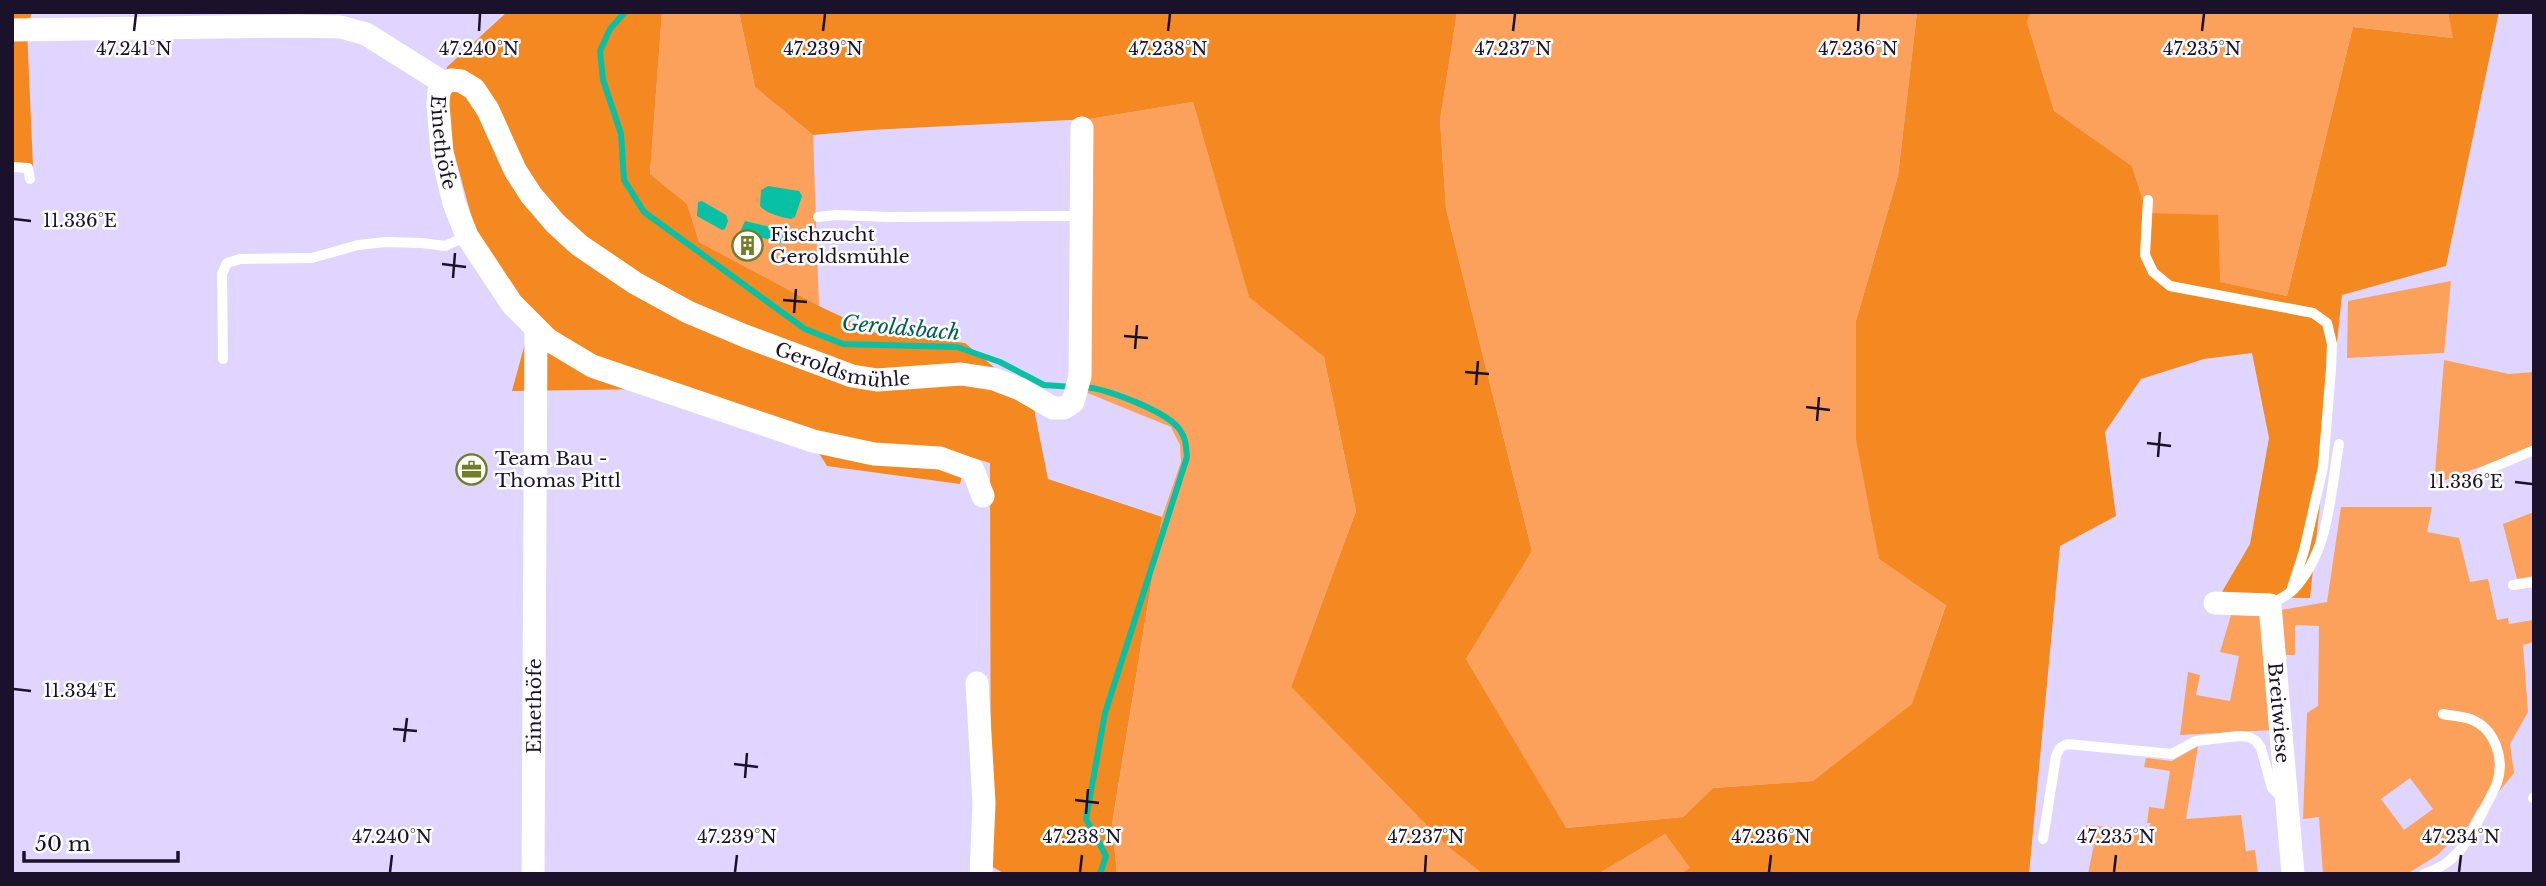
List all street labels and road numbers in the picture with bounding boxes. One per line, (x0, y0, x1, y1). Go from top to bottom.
street label: Einethöfe (426, 94, 462, 192)
street label: Geroldsmühle (772, 337, 911, 392)
street label: Einethöfe (522, 658, 546, 754)
street label: Breitwiese (2263, 661, 2295, 764)

